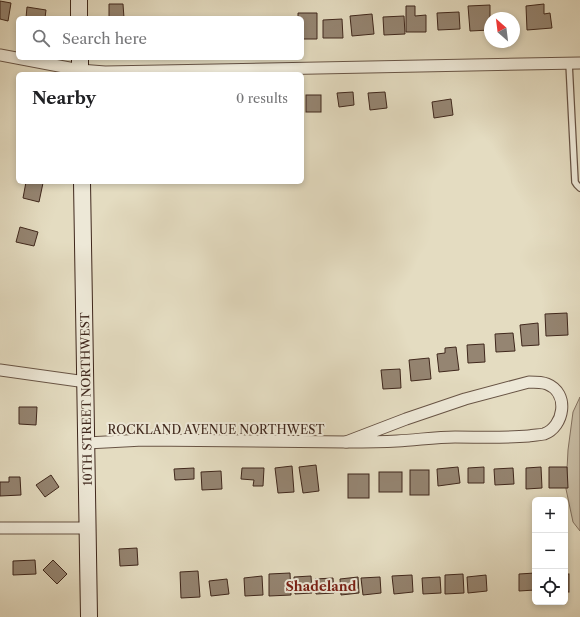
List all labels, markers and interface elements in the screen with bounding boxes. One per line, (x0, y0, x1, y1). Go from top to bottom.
north arrow (484, 12, 520, 48)
search box (16, 16, 304, 60)
icon: search (30, 27, 52, 49)
text: Search here (62, 29, 147, 48)
text: Nearby (32, 88, 96, 108)
text: 0 results (236, 90, 288, 106)
street label: 10TH STREET NORTHWEST (77, 312, 95, 486)
street label: ROCKLAND AVENUE NORTHWEST (108, 422, 324, 437)
map controls (532, 497, 568, 605)
button: + (532, 497, 568, 533)
button: − (532, 533, 568, 569)
button: locate (532, 569, 568, 605)
district label: Shadeland (286, 578, 357, 594)

